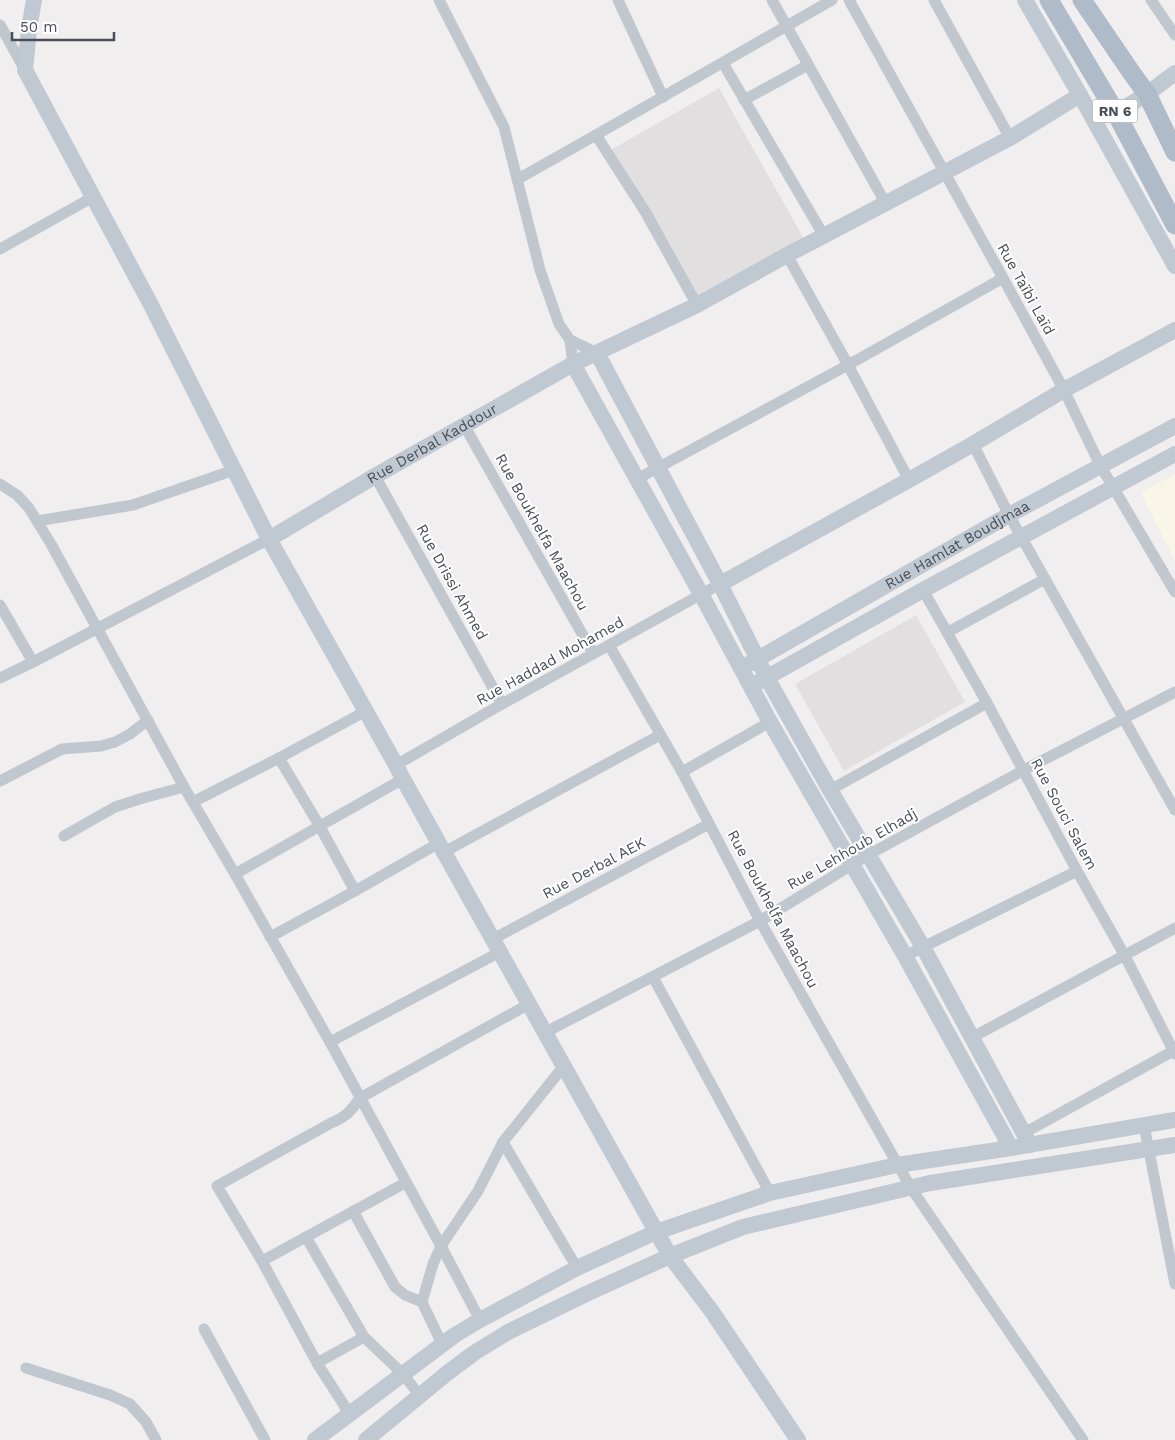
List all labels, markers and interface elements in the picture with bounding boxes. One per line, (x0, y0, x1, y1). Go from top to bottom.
scale bar (12, 10, 115, 42)
text: 50 m (20, 18, 57, 36)
road number: RN 6 (1092, 100, 1138, 122)
street label: Rue Taïbi Laïd (993, 240, 1059, 338)
street label: Rue Derbal Kaddour (364, 400, 501, 488)
street label: Rue Boukhelfa Maachou (491, 451, 593, 613)
street label: Rue Hamlat Boudjmaa (882, 496, 1033, 593)
street label: Rue Drissi Ahmed (413, 521, 491, 643)
street label: Rue Haddad Mohamed (473, 613, 627, 709)
street label: Rue Souci Salem (1027, 755, 1101, 873)
street label: Rue Lehhoub Elhadj (784, 804, 920, 894)
street label: Rue Boukhelfa Maachou (724, 827, 822, 991)
street label: Rue Derbal AEK (539, 833, 649, 903)

